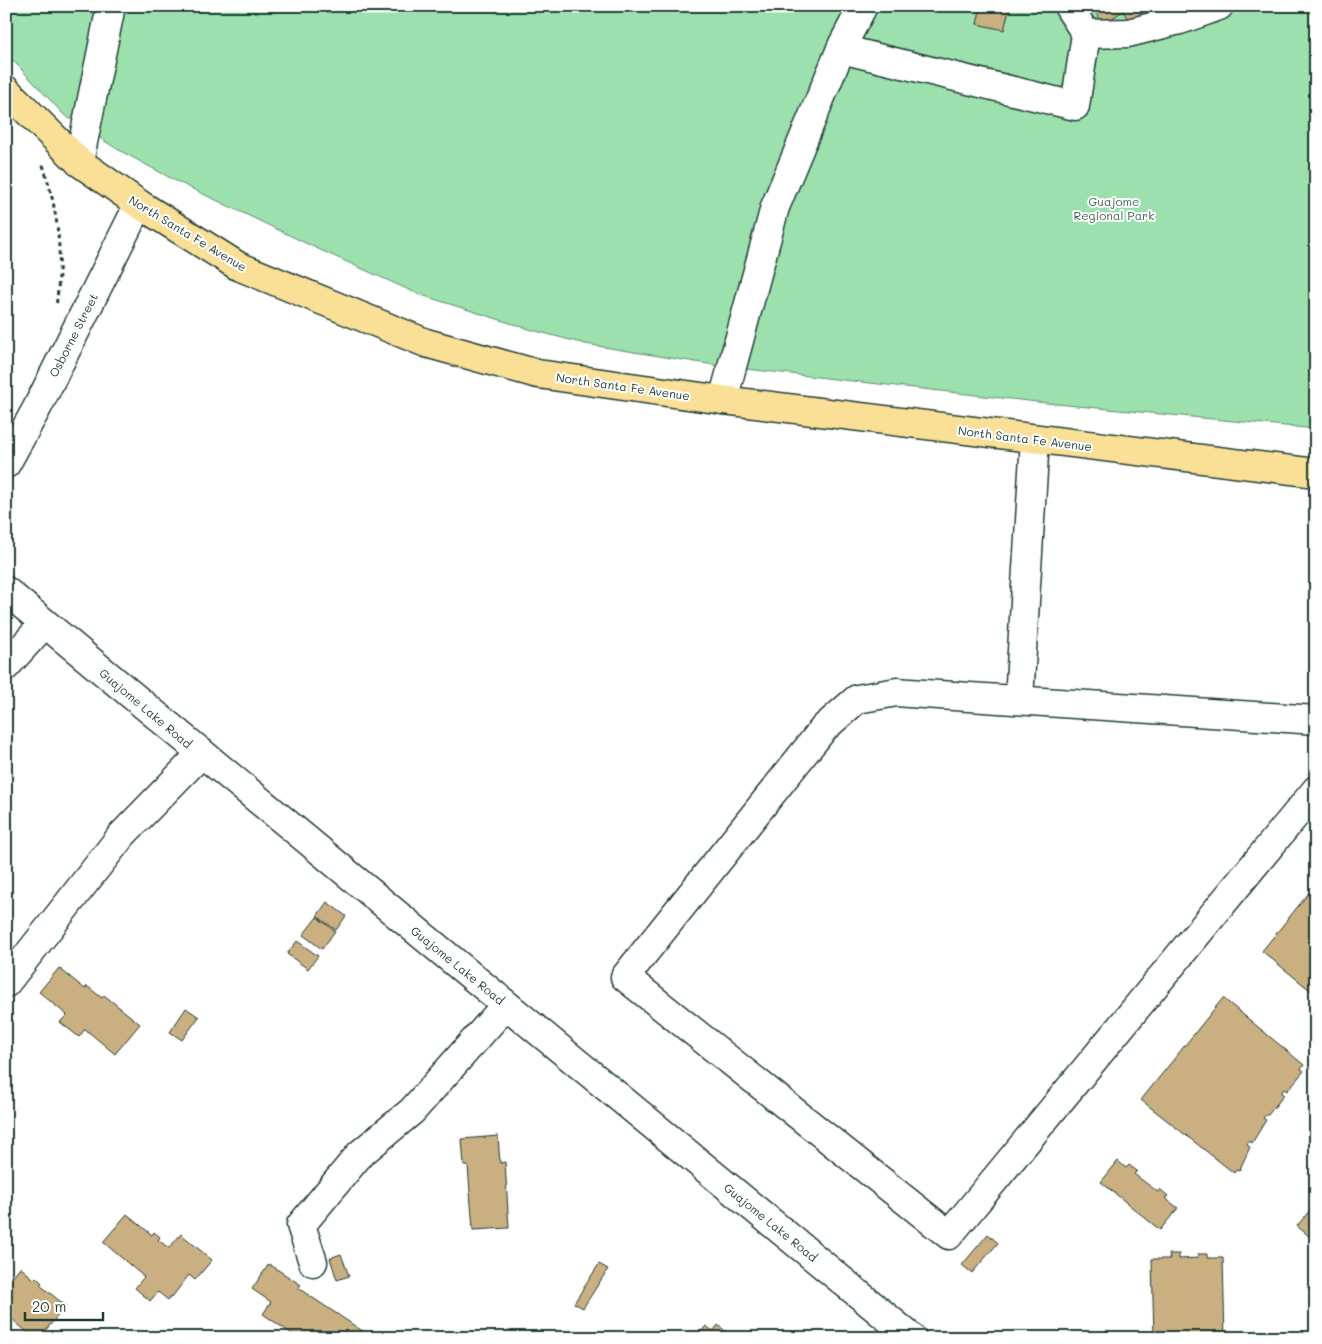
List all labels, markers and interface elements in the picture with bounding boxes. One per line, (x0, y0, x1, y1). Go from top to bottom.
street label: North Santa Fe Avenue (126, 191, 250, 275)
park label: Guajome Regional Park (1073, 193, 1155, 223)
street label: Osborne Street (45, 290, 101, 380)
street label: North Santa Fe Avenue (555, 369, 691, 403)
street label: North Santa Fe Avenue (957, 422, 1093, 454)
street label: Guajome Lake Road (96, 665, 196, 752)
street label: Guajome Lake Road (408, 922, 509, 1008)
street label: Guajome Lake Road (721, 1179, 822, 1265)
scale bar (25, 1289, 102, 1321)
text: 20 m (32, 1296, 66, 1316)

